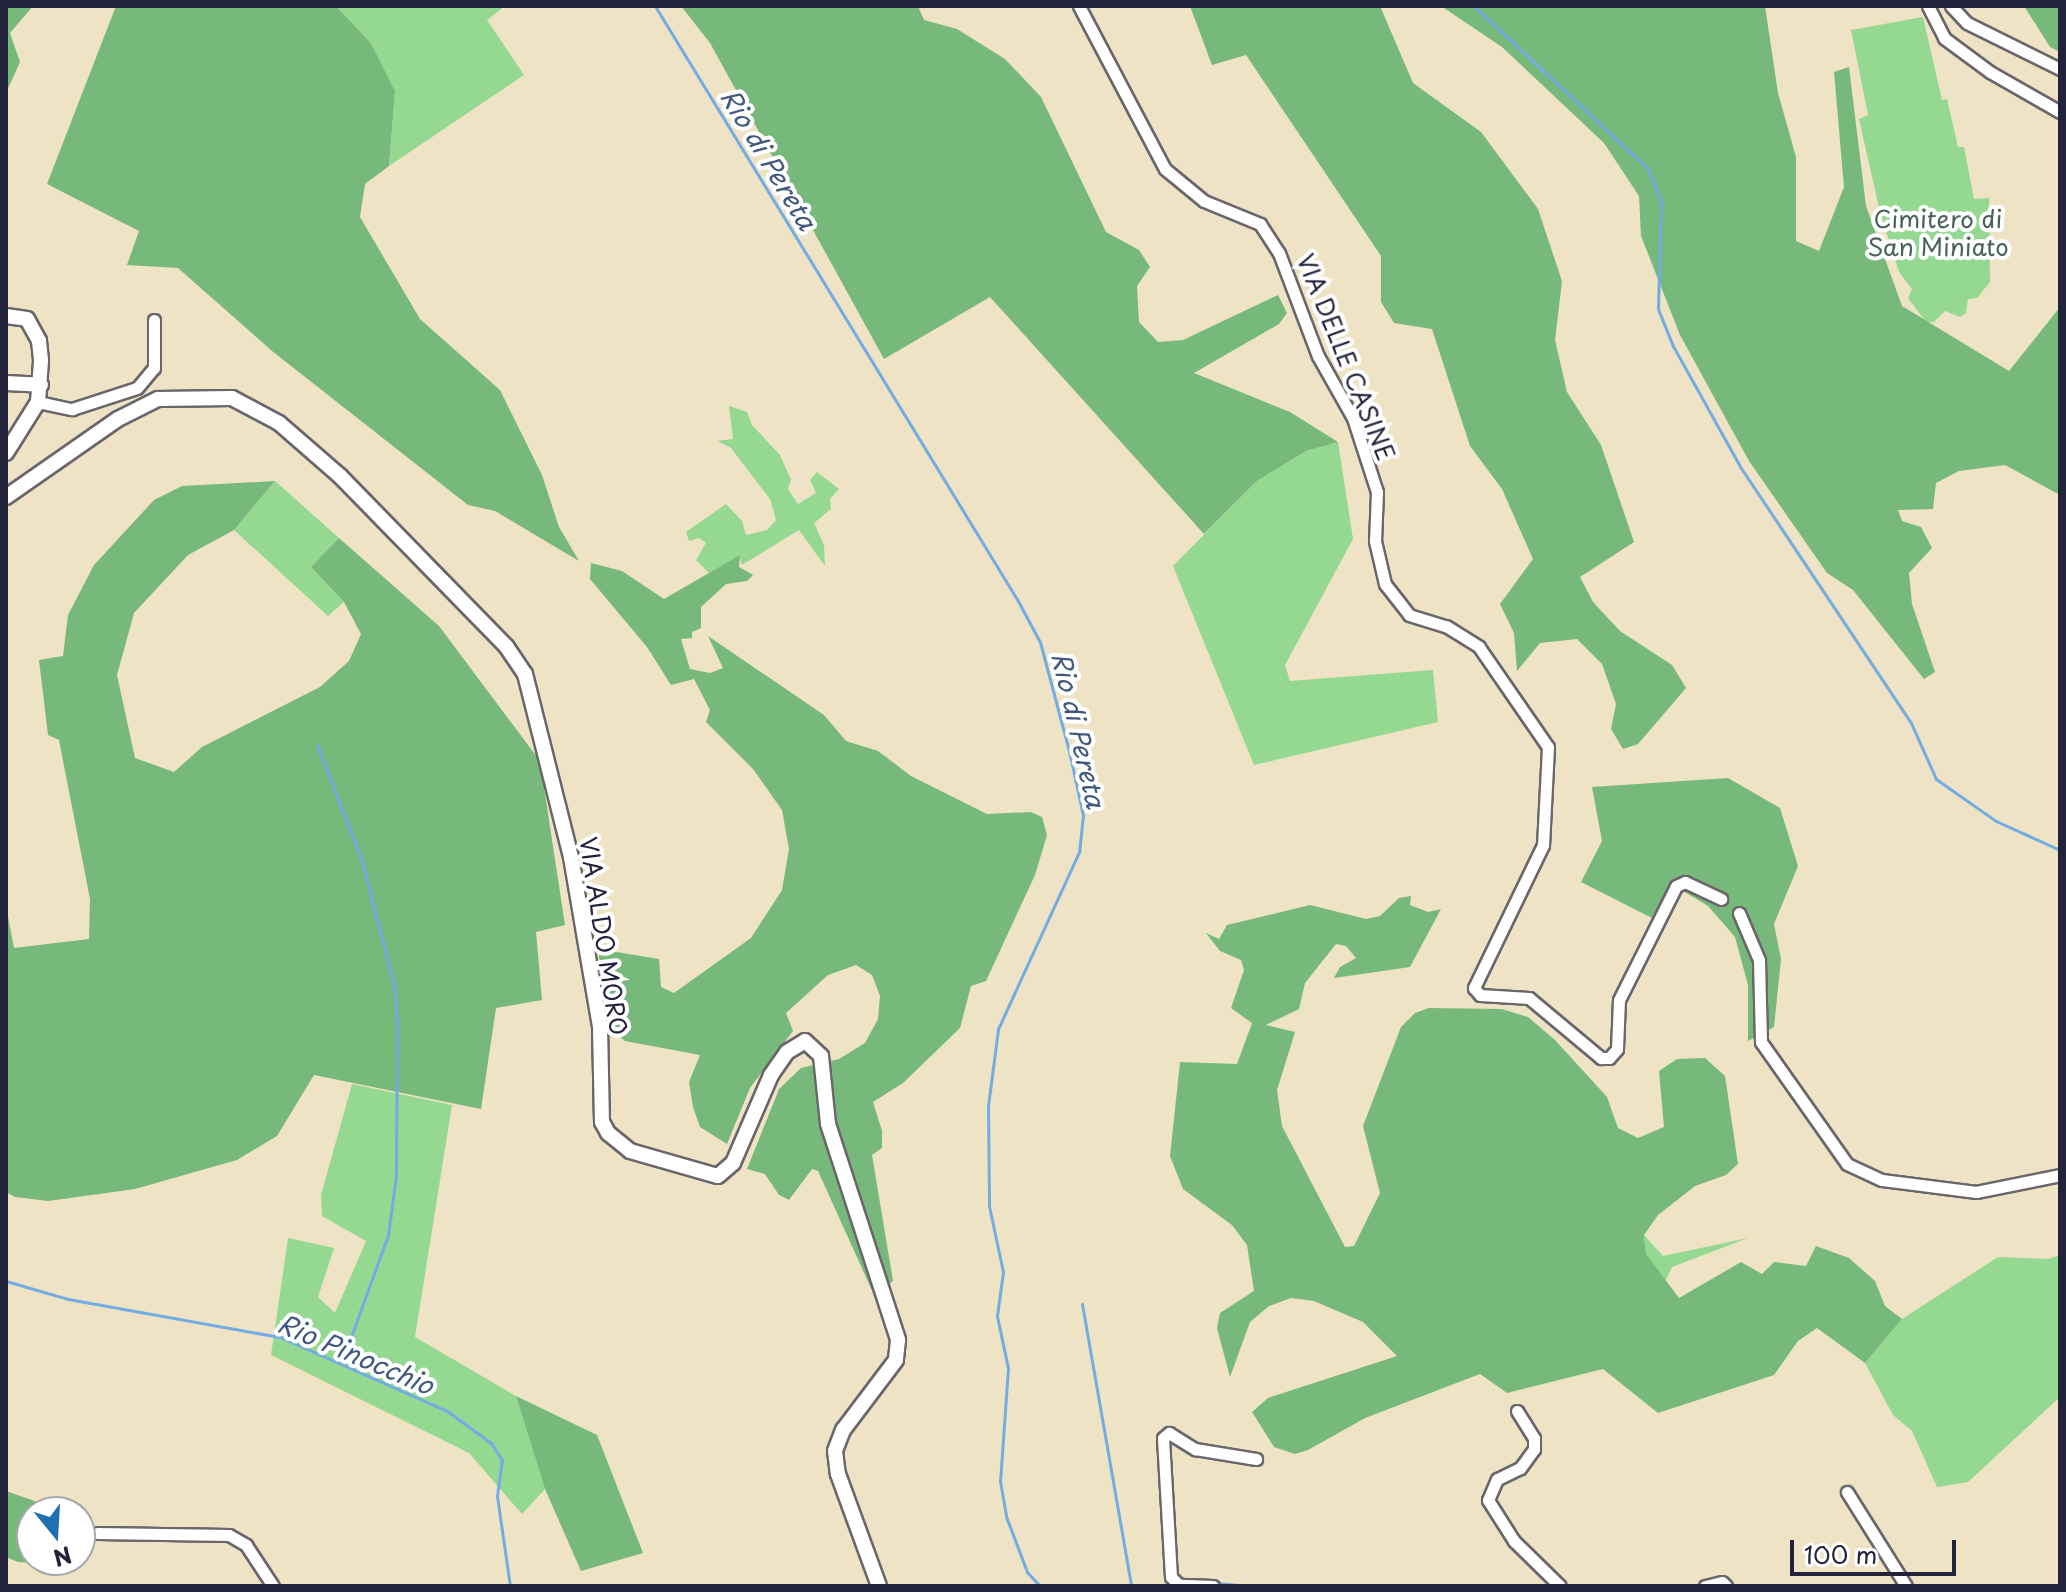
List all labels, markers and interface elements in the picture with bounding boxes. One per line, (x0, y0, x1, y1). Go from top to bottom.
water label: Rio di Pereta (714, 82, 824, 236)
park label: Cimitero di San Miniato (1868, 205, 2008, 261)
street label: VIA DELLE CASINE (1290, 247, 1402, 467)
water label: Rio di Pereta (1046, 648, 1112, 812)
street label: VIA ALDO MORO (574, 832, 634, 1040)
water label: Rio Pinocchio (273, 1307, 439, 1401)
north arrow (16, 1496, 96, 1576)
scale bar (1794, 1524, 1960, 1574)
text: 100 m (1804, 1536, 1877, 1572)
text: N (50, 1539, 76, 1576)

